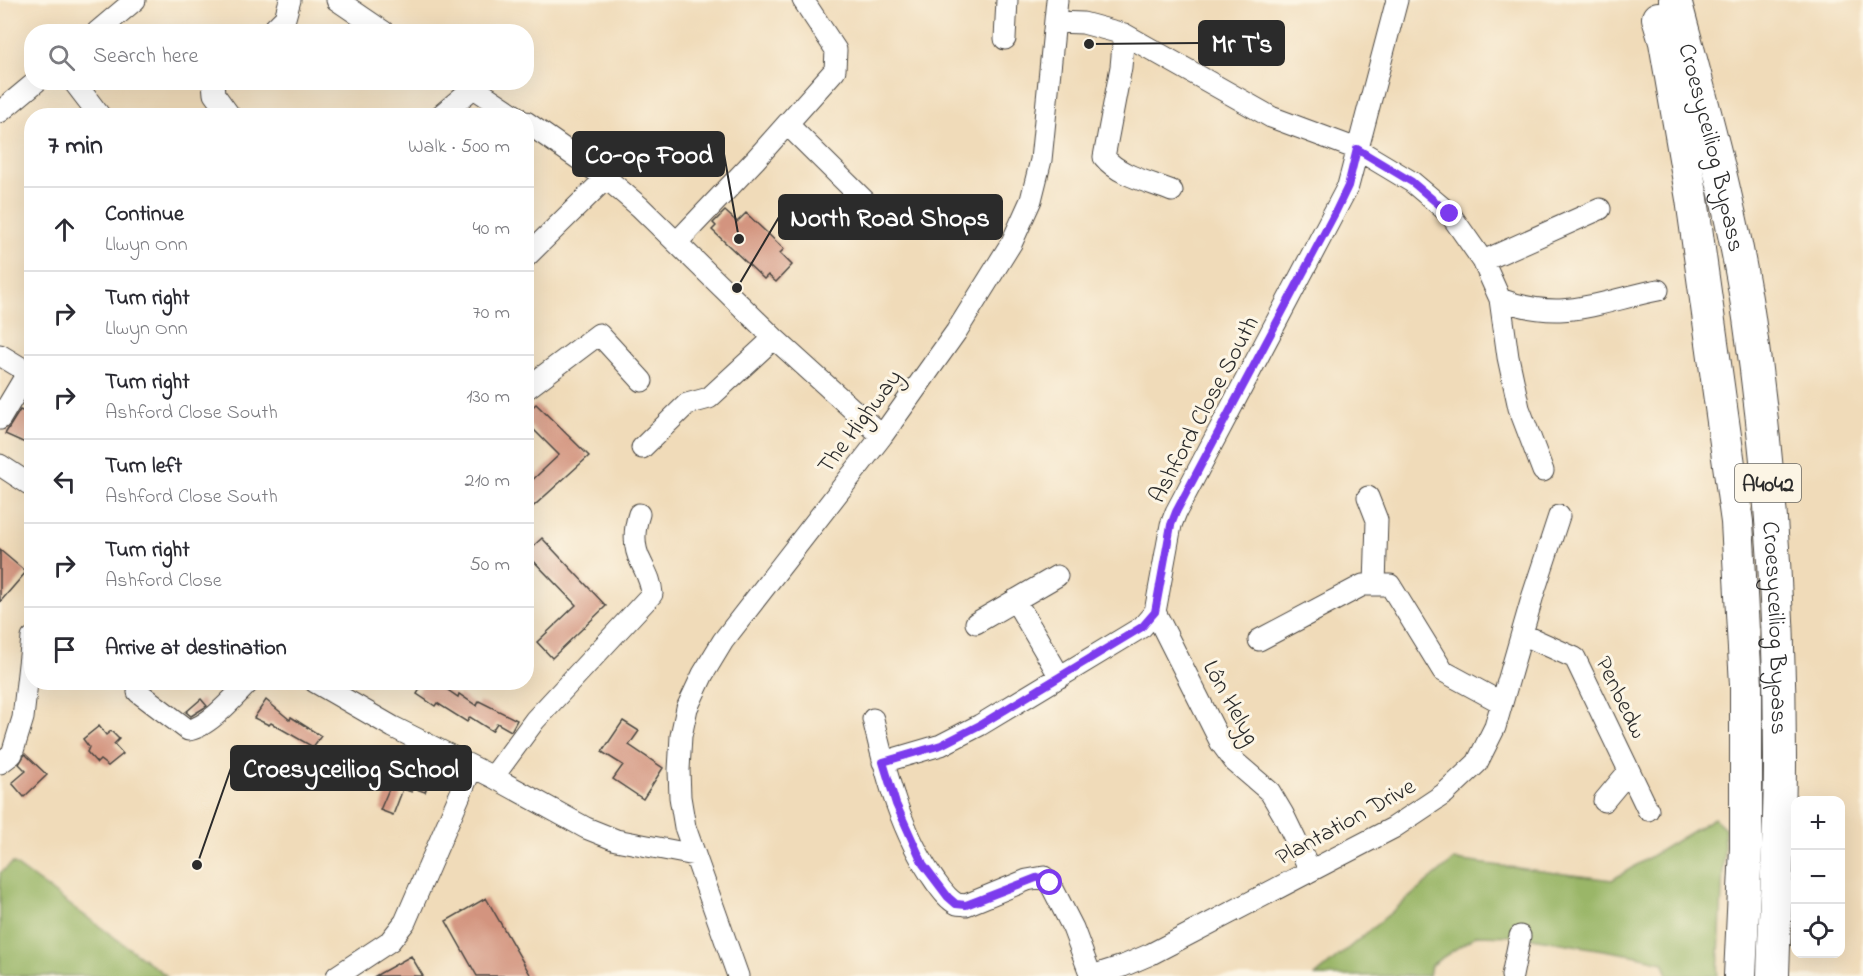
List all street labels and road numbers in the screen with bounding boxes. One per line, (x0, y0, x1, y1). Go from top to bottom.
street label: Croesyceiliog Bypass (1667, 40, 1752, 255)
street label: Ashford Close South (1141, 310, 1269, 510)
street label: The Highway (810, 363, 913, 483)
road number: A4042 (1735, 464, 1801, 502)
street label: Croesyceiliog Bypass (1751, 520, 1795, 735)
street label: Penbedw (1585, 651, 1655, 745)
street label: Lôn Helyg (1191, 654, 1267, 752)
street label: Plantation Drive (1270, 770, 1423, 876)

